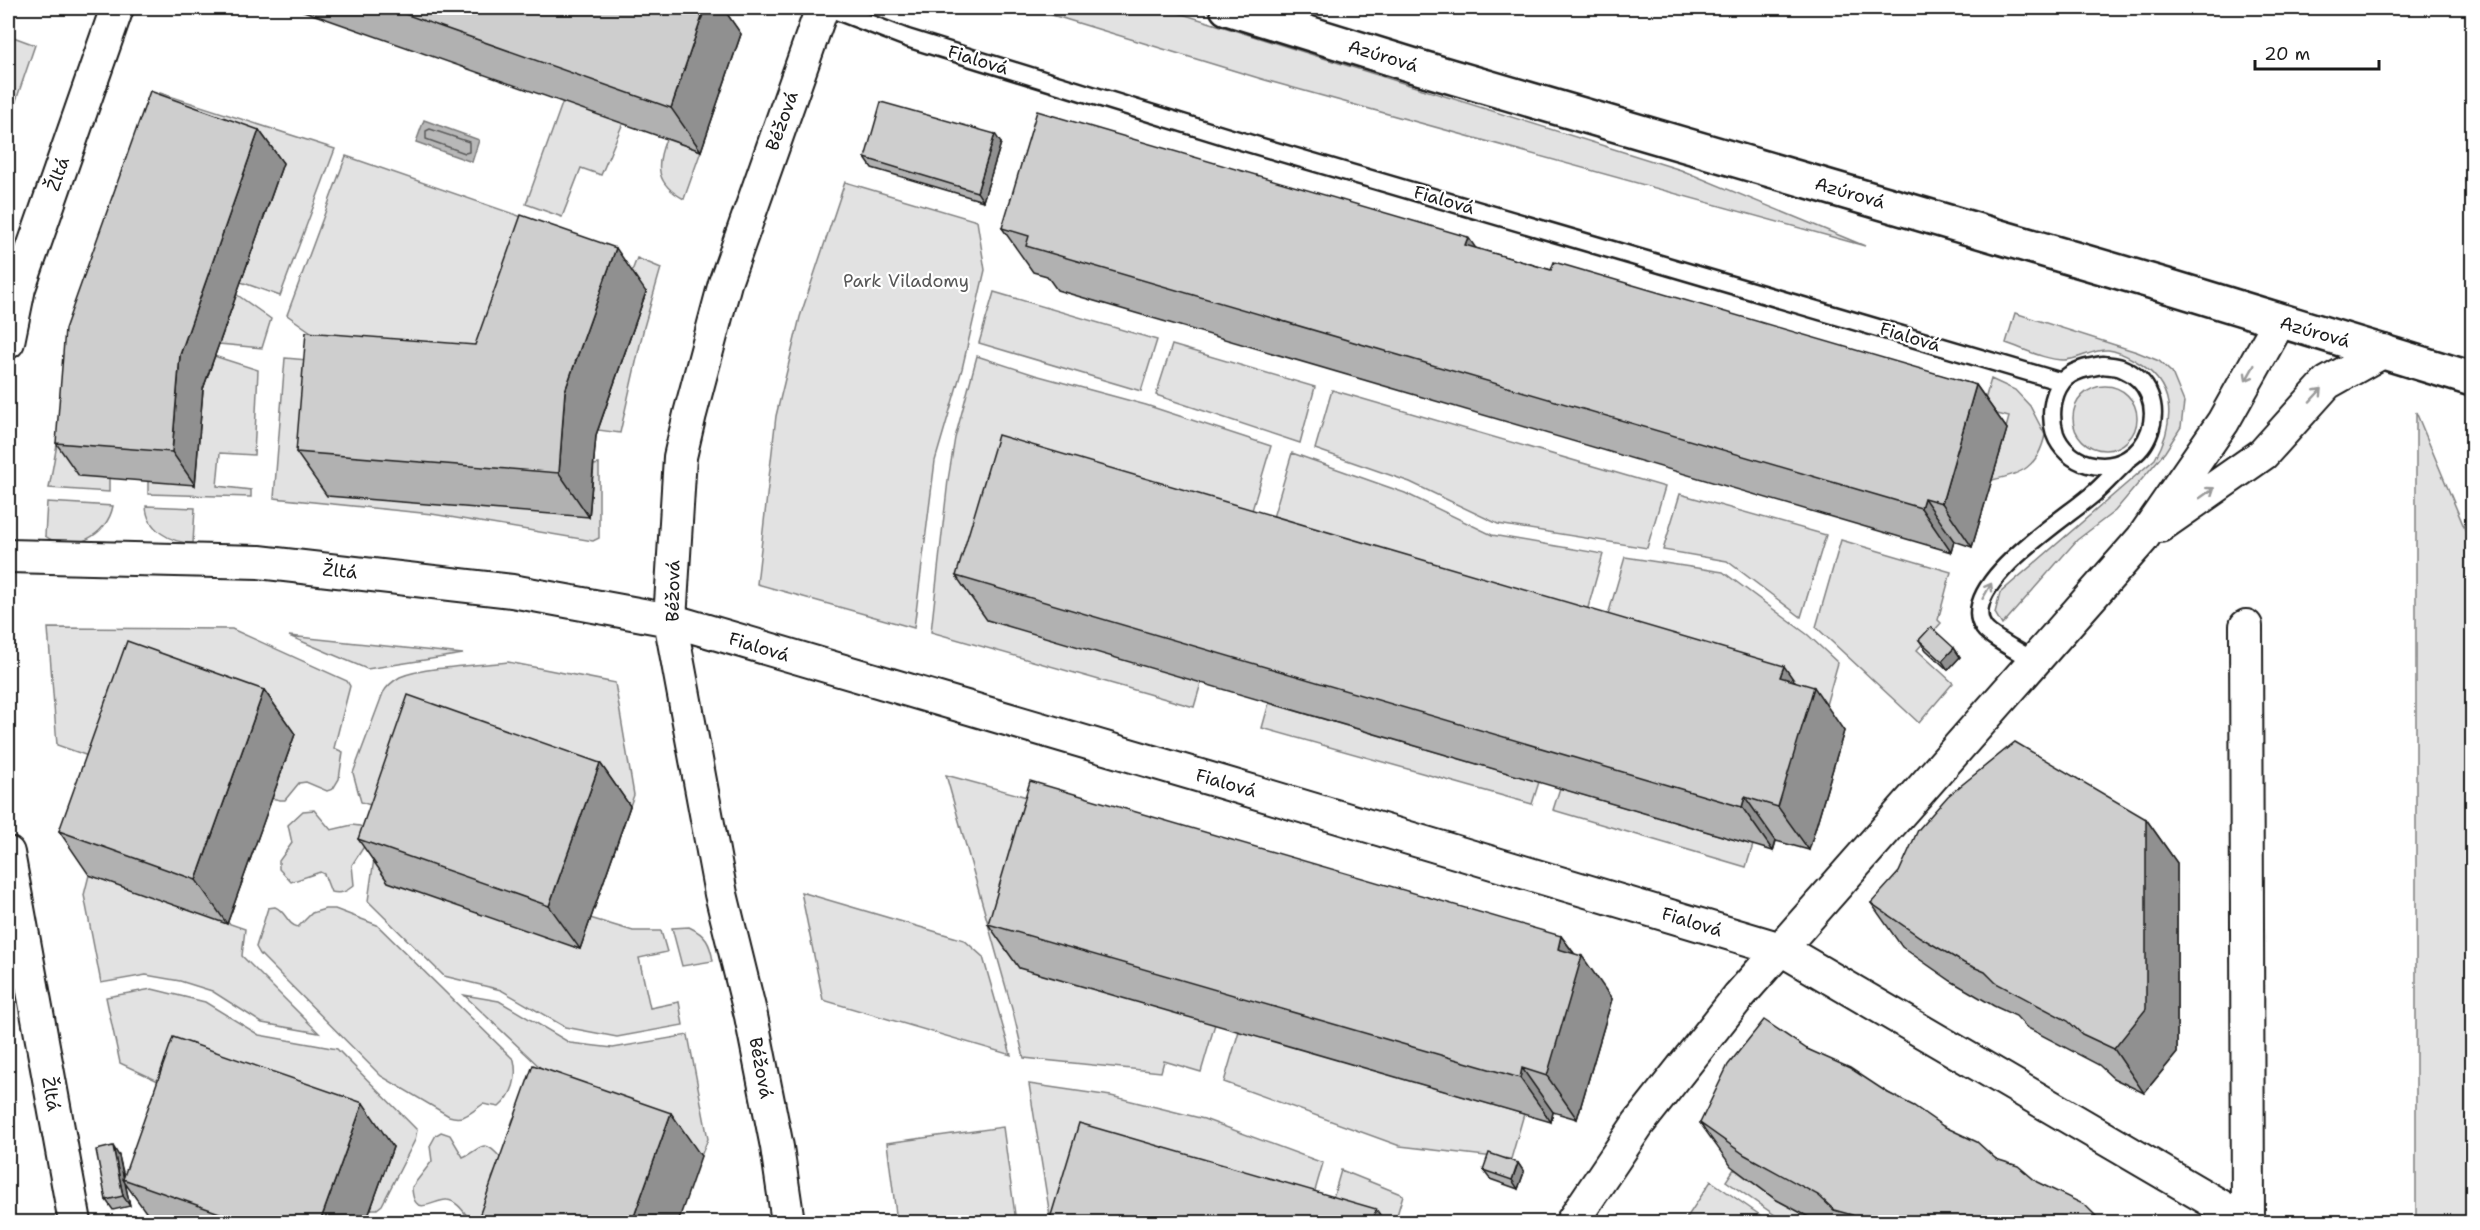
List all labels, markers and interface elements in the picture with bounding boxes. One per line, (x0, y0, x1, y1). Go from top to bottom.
scale bar (2255, 33, 2380, 71)
street label: Azúrová (1345, 34, 1421, 78)
street label: Fialová (945, 39, 1011, 81)
text: 20 m (2264, 42, 2310, 66)
street label: Béžová (760, 88, 804, 154)
street label: Žltá (41, 154, 75, 194)
street label: Azúrová (1812, 172, 1888, 214)
street label: Fialová (1411, 180, 1477, 220)
park label: Park Viladomy (843, 269, 969, 293)
street label: Azúrová (2277, 311, 2353, 353)
street label: Fialová (1877, 316, 1943, 358)
one-way arrow (2244, 364, 2256, 381)
one-way arrow (2309, 388, 2323, 403)
one-way arrow (2198, 487, 2214, 499)
street label: Žltá (321, 557, 359, 585)
street label: Béžová (660, 560, 686, 622)
one-way arrow (1981, 583, 1993, 600)
street label: Fialová (726, 626, 792, 668)
street label: Fialová (1193, 763, 1259, 803)
street label: Fialová (1659, 901, 1725, 943)
street label: Béžová (743, 1035, 779, 1101)
street label: Žltá (36, 1075, 66, 1113)

